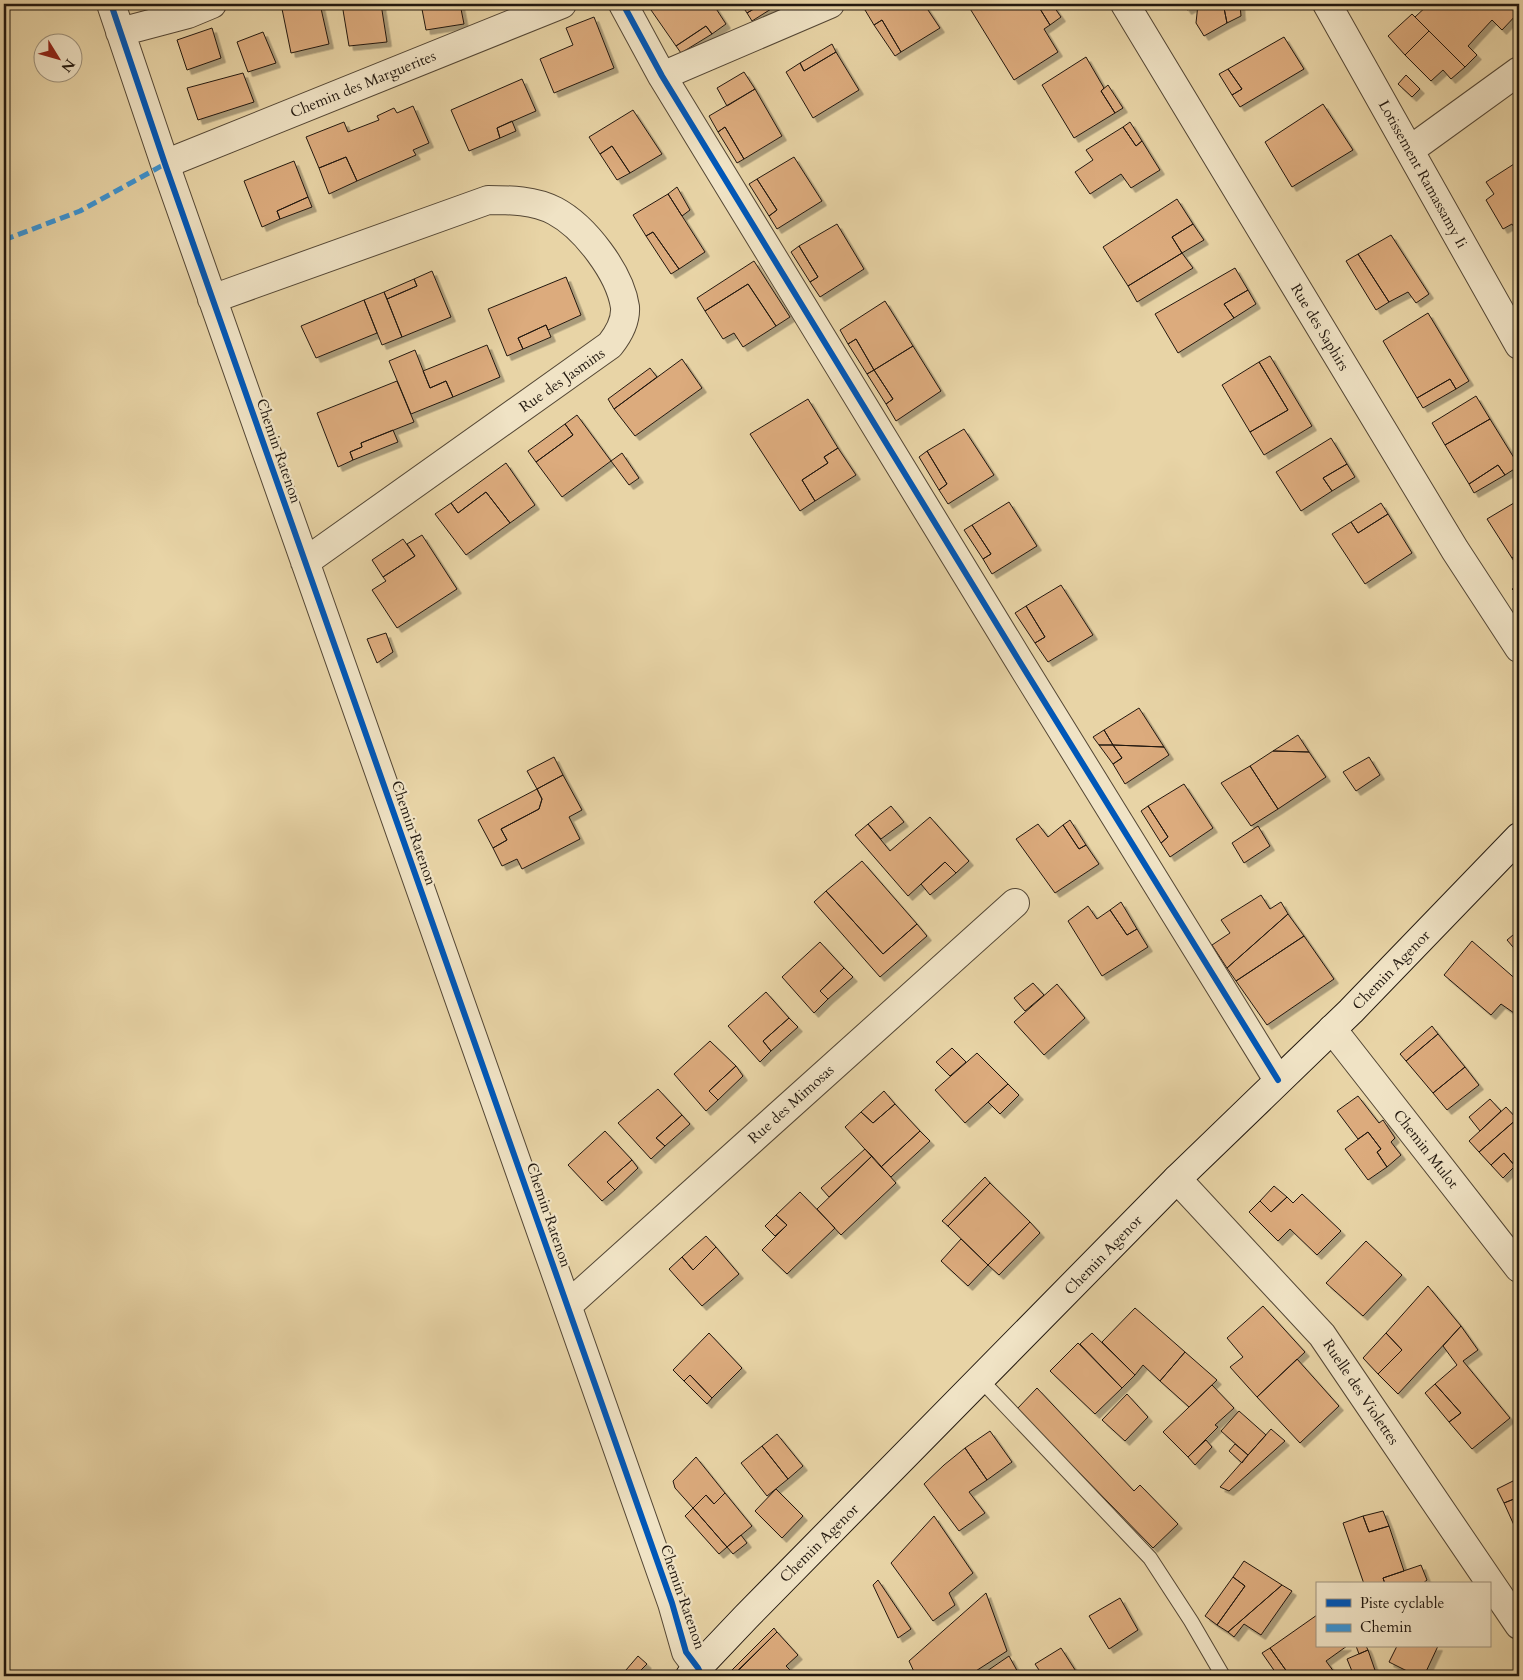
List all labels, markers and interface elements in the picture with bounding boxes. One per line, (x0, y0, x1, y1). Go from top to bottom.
north arrow (32, 32, 82, 82)
street label: Chemin des Marguerites (287, 46, 439, 122)
text: N (57, 55, 79, 76)
street label: Lotissement Ramassamy Ii (1374, 96, 1472, 252)
street label: Rue des Saphirs (1286, 280, 1354, 374)
street label: Rue des Jasmins (515, 343, 609, 417)
street label: Chemin Ratenon (252, 396, 306, 506)
street label: Chemin Ratenon (387, 778, 441, 888)
street label: Chemin Agenor (1348, 925, 1435, 1014)
street label: Rue des Mimosas (744, 1060, 838, 1148)
street label: Chemin Mulot (1389, 1105, 1463, 1193)
street label: Chemin Ratenon (522, 1160, 576, 1270)
street label: Chemin Agenor (1060, 1210, 1147, 1299)
street label: Ruelle des Violettes (1318, 1335, 1404, 1449)
street label: Chemin Agenor (775, 1499, 863, 1587)
street label: Chemin Ratenon (656, 1542, 710, 1652)
legend (1316, 1582, 1490, 1648)
text: Piste cyclable (1360, 1593, 1444, 1613)
text: Chemin (1360, 1617, 1412, 1637)

